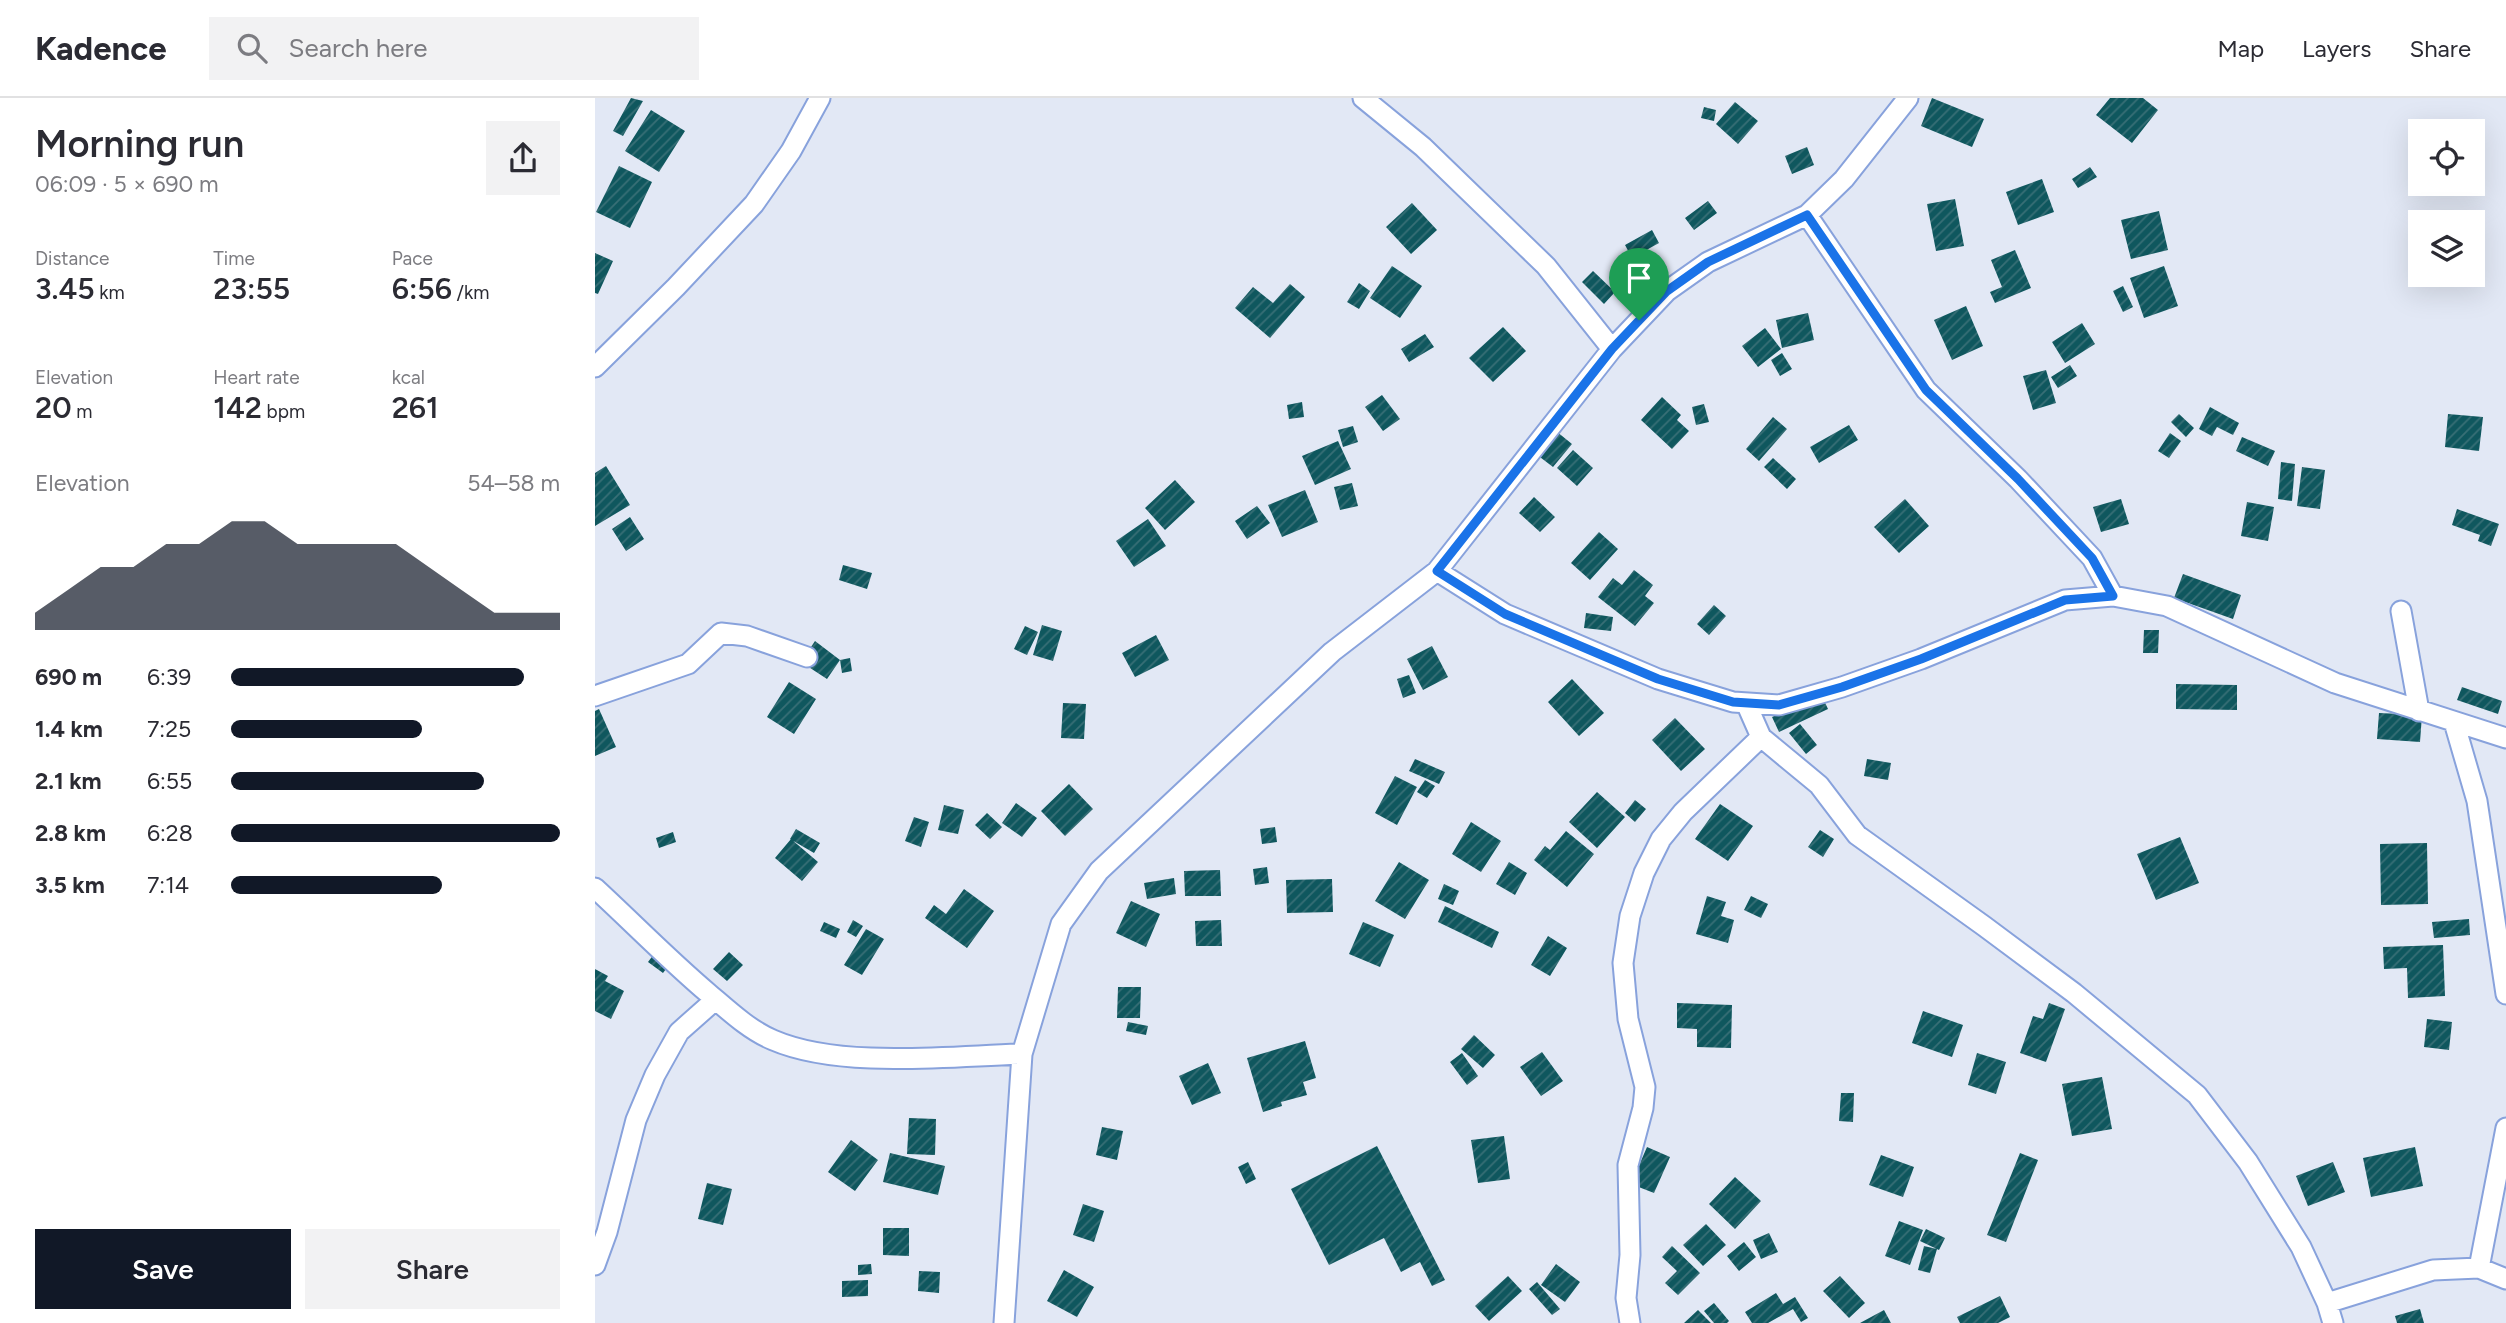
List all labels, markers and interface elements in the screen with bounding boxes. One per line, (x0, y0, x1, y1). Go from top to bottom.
search box (209, 17, 699, 80)
text: Kadence (35, 29, 167, 68)
icon: search (233, 29, 271, 67)
text: Search here (289, 32, 427, 64)
text: Map (2217, 34, 2264, 63)
text: Layers (2302, 34, 2371, 63)
text: Share (2409, 34, 2471, 63)
map controls (2408, 119, 2485, 287)
button: locate (2408, 119, 2485, 196)
text: Morning run (35, 121, 244, 167)
button: share (486, 121, 560, 195)
text: 06:09 · 5 × 690 m (35, 170, 219, 198)
button: layers (2408, 210, 2485, 287)
text: Distance (35, 247, 109, 270)
text: Time (213, 247, 255, 270)
text: Pace (392, 247, 433, 270)
pin (1609, 248, 1669, 320)
icon: arrive (1620, 259, 1658, 297)
text: 3.45 (35, 270, 95, 307)
text: 23:55 (213, 270, 290, 307)
text: 6:56 (392, 270, 452, 307)
text: km (95, 281, 125, 304)
text: /km (452, 281, 489, 304)
text: Elevation (35, 366, 113, 389)
text: Heart rate (213, 366, 300, 389)
text: kcal (392, 366, 425, 389)
text: 20 (35, 389, 71, 426)
text: 142 (213, 389, 262, 426)
text: 261 (392, 389, 439, 426)
text: m (71, 400, 92, 423)
text: bpm (262, 400, 305, 423)
text: Elevation (35, 469, 130, 497)
text: 54–58 m (467, 469, 560, 497)
text: 690 m (35, 663, 102, 691)
text: 6:39 (147, 663, 191, 691)
text: 1.4 km (35, 715, 103, 743)
text: 7:25 (147, 715, 191, 743)
text: 2.1 km (35, 767, 102, 795)
text: 6:55 (147, 767, 192, 795)
text: 2.8 km (35, 819, 106, 847)
text: 6:28 (147, 819, 193, 847)
text: 3.5 km (35, 871, 105, 899)
text: 7:14 (147, 871, 189, 899)
button: Save (35, 1229, 291, 1309)
button: Share (305, 1229, 560, 1309)

